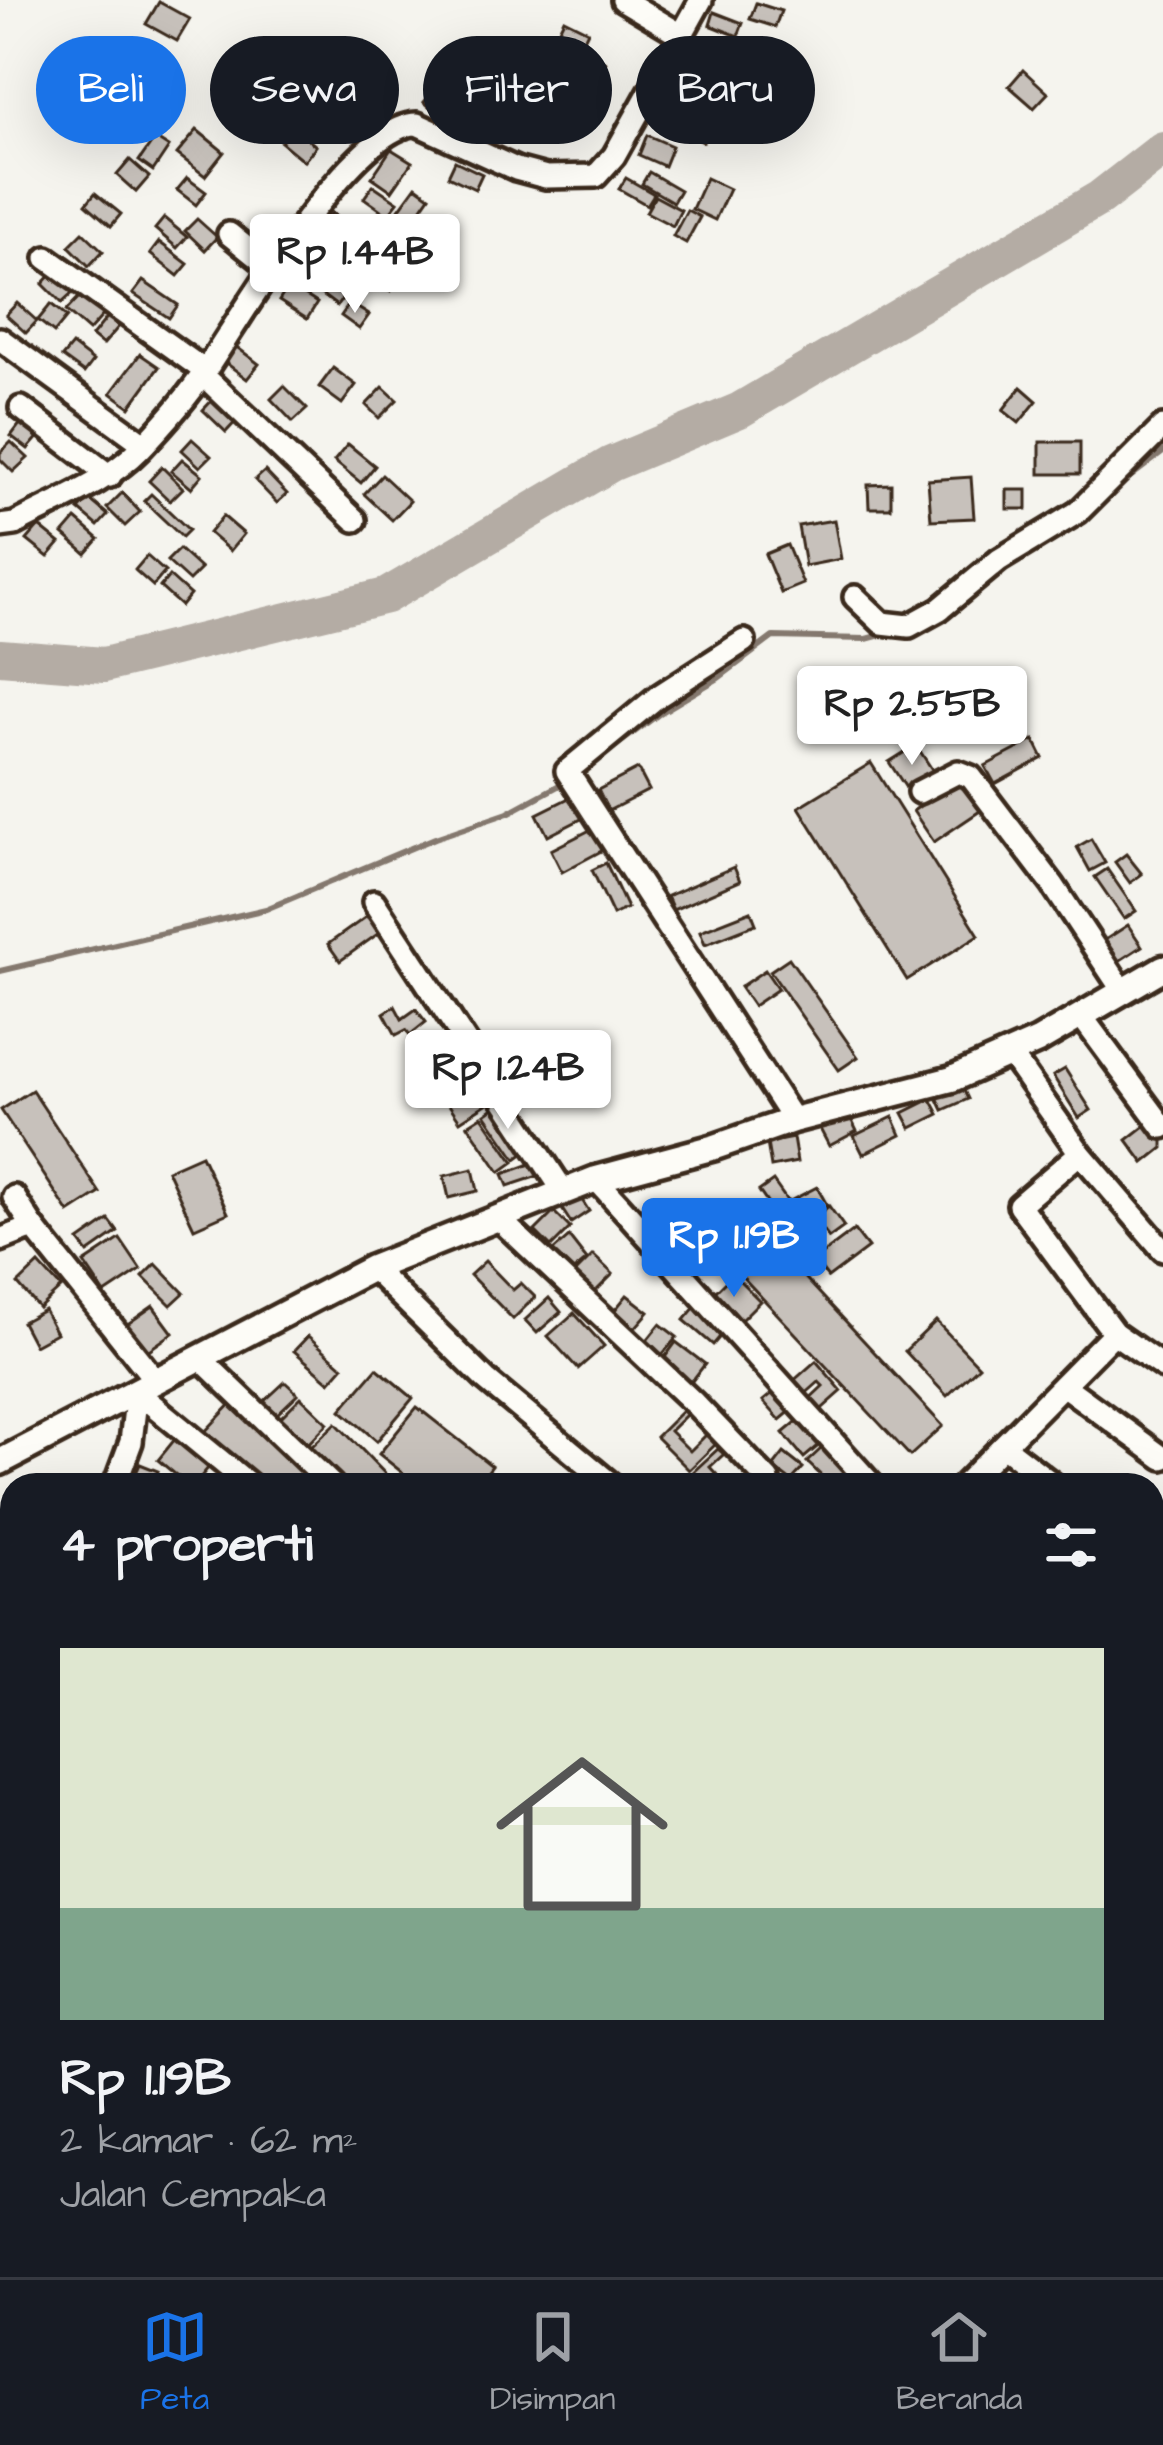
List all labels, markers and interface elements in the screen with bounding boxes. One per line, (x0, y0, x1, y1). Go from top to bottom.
chip: Beli (36, 36, 186, 144)
chip: Sewa (210, 36, 399, 144)
chip: Filter (423, 36, 612, 144)
chip: Baru (636, 36, 815, 144)
pin: Rp 1.44B (231, 214, 479, 316)
text: Rp 1.44B (277, 226, 433, 280)
pin: Rp 2.55B (788, 666, 1036, 768)
text: Rp 2.55B (824, 678, 1000, 732)
pin: Rp 1.24B (384, 1030, 632, 1132)
text: Rp 1.24B (432, 1042, 584, 1096)
pin: Rp 1.19B (610, 1198, 858, 1300)
text: Rp 1.19B (669, 1210, 799, 1264)
text: 4 properti (60, 1510, 313, 1581)
icon: filters (1038, 1512, 1104, 1578)
icon: home (474, 1726, 690, 1942)
text: Rp 1.19B (60, 2044, 231, 2115)
text: 2 kamar · 62 m² (60, 2115, 358, 2169)
text: Jalan Cempaka (60, 2169, 326, 2223)
tab: Peta (140, 2304, 209, 2422)
tab: Disimpan (490, 2304, 615, 2422)
tab: Beranda (896, 2304, 1023, 2422)

